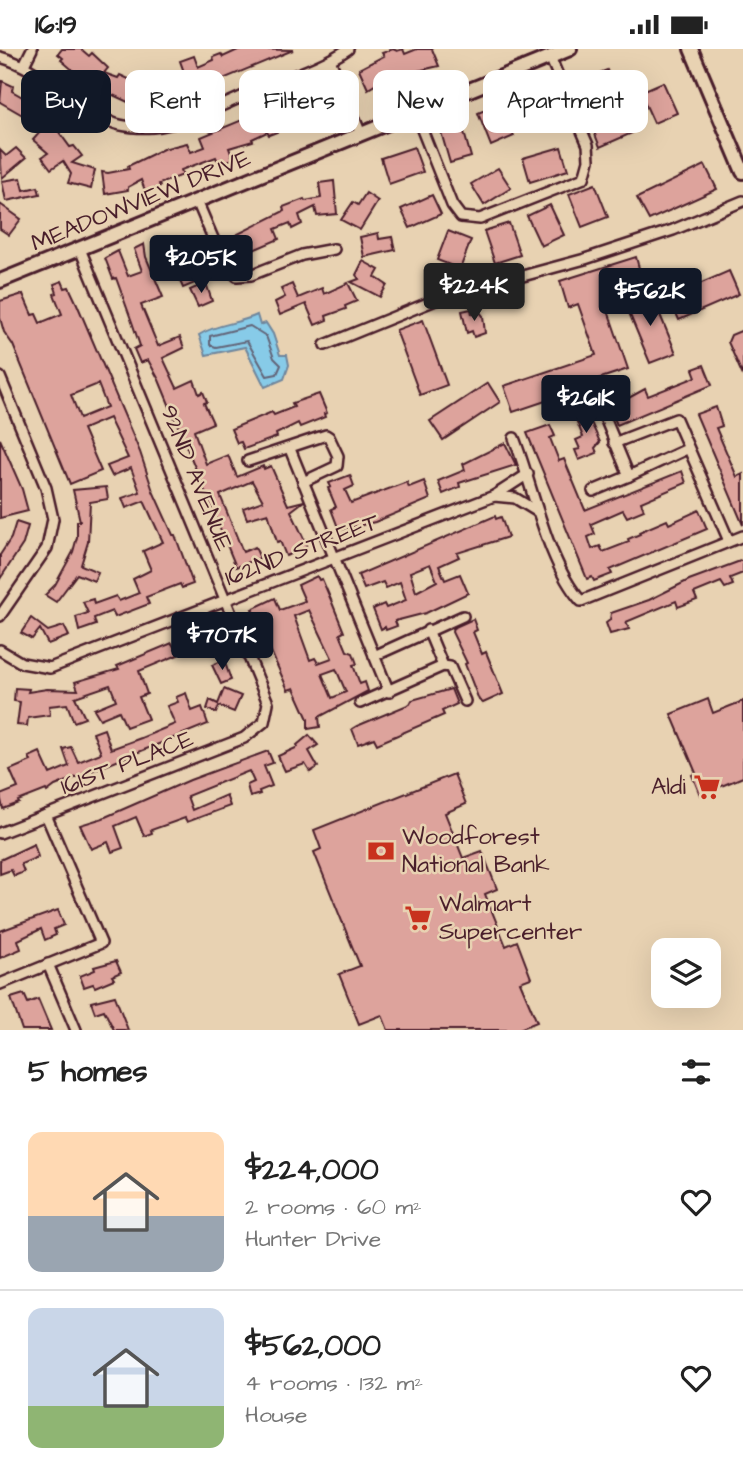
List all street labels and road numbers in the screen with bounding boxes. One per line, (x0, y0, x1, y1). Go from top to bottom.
street label: MEADOWVIEW DRIVE (26, 141, 256, 261)
street label: 92ND AVENUE (151, 400, 241, 556)
street label: 162ND STREET (220, 505, 384, 595)
street label: 161ST PLACE (56, 722, 198, 804)

